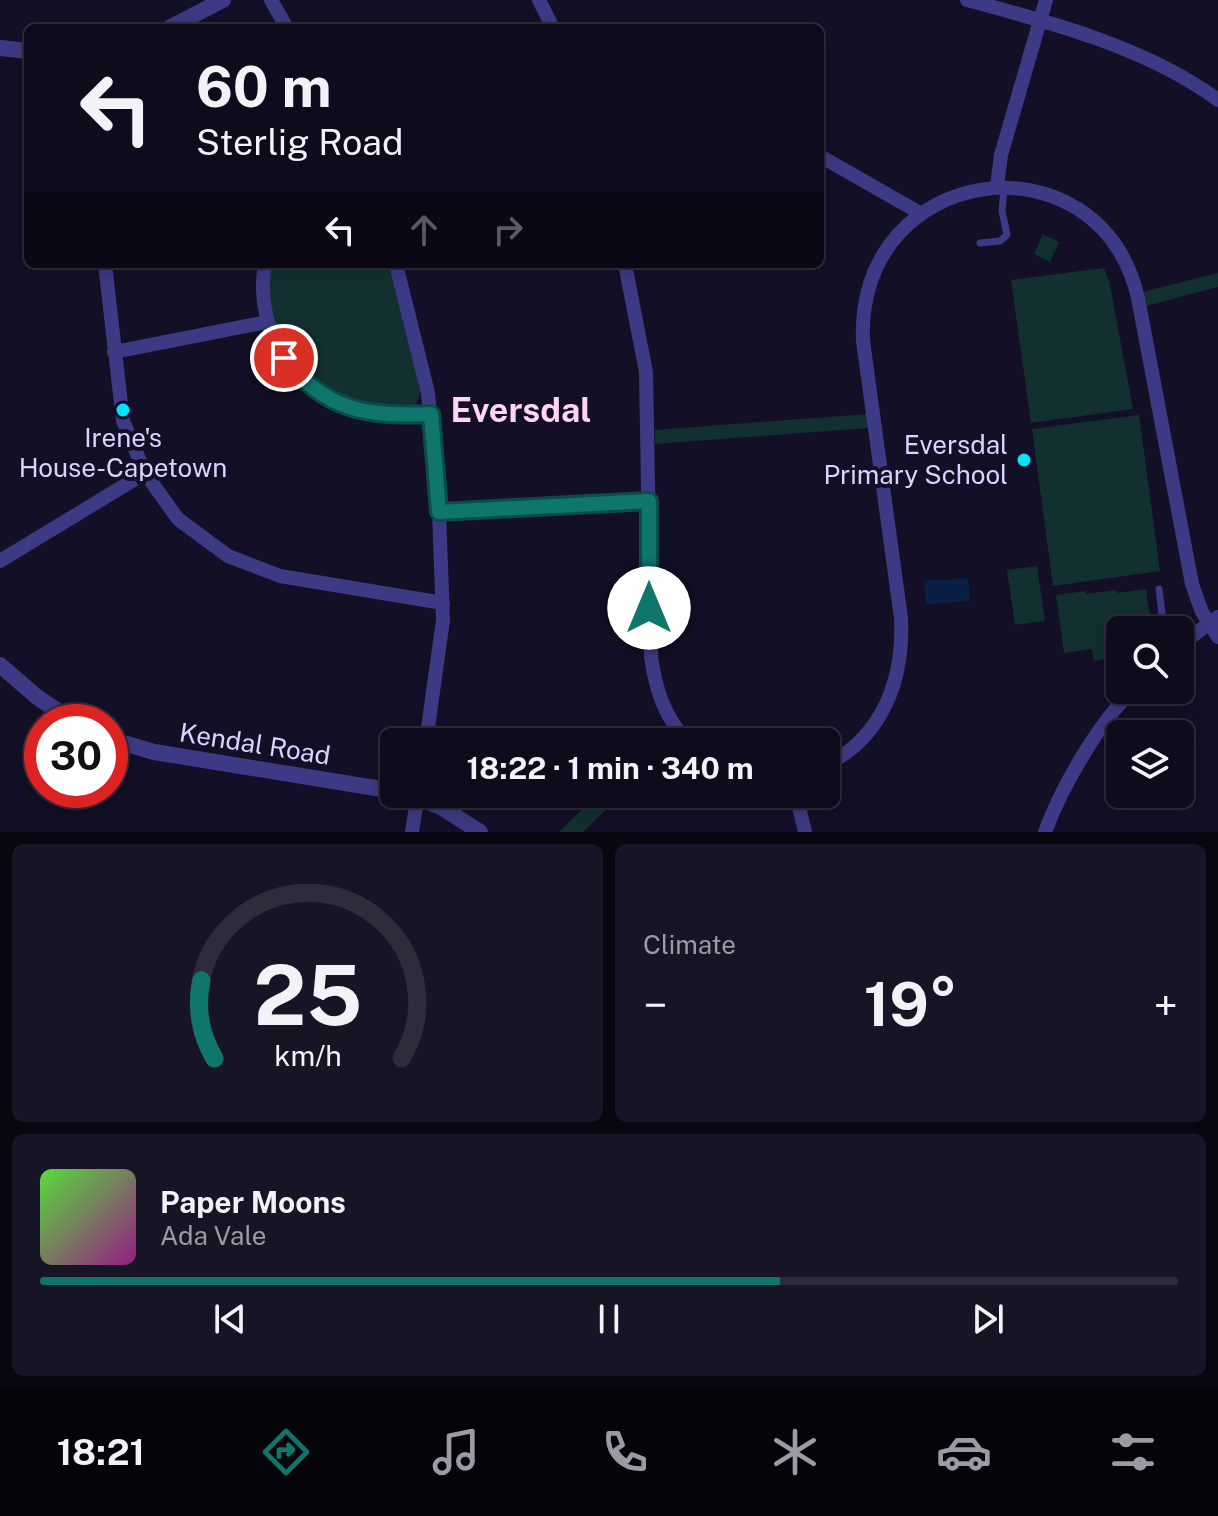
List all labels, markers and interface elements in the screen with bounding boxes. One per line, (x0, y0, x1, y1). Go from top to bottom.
text: 60 m (196, 54, 332, 120)
icon: left (64, 56, 168, 160)
text: Sterlig Road (196, 121, 403, 163)
icon: left (318, 208, 362, 252)
icon: ahead (402, 208, 446, 252)
icon: right (486, 208, 530, 252)
pin (250, 324, 318, 392)
icon: arrive (262, 336, 306, 380)
district label: Eversdal (451, 390, 591, 430)
marker: Irene's House-Capetown (114, 401, 132, 419)
place label: Irene's House-Capetown (19, 422, 227, 483)
place label: Eversdal Primary School (824, 429, 1008, 490)
marker: Eversdal Primary School (1015, 451, 1033, 469)
position arrow (607, 566, 691, 650)
map controls (1106, 616, 1194, 808)
button: search (1106, 616, 1194, 704)
speed limit sign: 30 (24, 704, 128, 808)
street label: Kendal Road (177, 716, 333, 771)
button: layers (1106, 720, 1194, 808)
text: 18:22 · 1 min · 340 m (466, 750, 754, 786)
text: Climate (643, 929, 736, 960)
text: 25 (253, 946, 362, 1044)
text: 19° (864, 969, 957, 1040)
text: − (643, 979, 667, 1031)
text: + (1154, 979, 1178, 1031)
text: km/h (274, 1039, 341, 1072)
text: Paper Moons (160, 1184, 346, 1220)
text: Ada Vale (160, 1220, 266, 1251)
icon: previous (208, 1297, 252, 1341)
icon: pause (587, 1297, 631, 1341)
icon: next (966, 1297, 1010, 1341)
icon: directions (258, 1424, 314, 1480)
icon: music (428, 1424, 484, 1480)
icon: phone (597, 1424, 653, 1480)
icon: climate (767, 1424, 823, 1480)
icon: car (936, 1424, 992, 1480)
icon: filters (1105, 1424, 1161, 1480)
text: 18:21 (57, 1431, 145, 1473)

